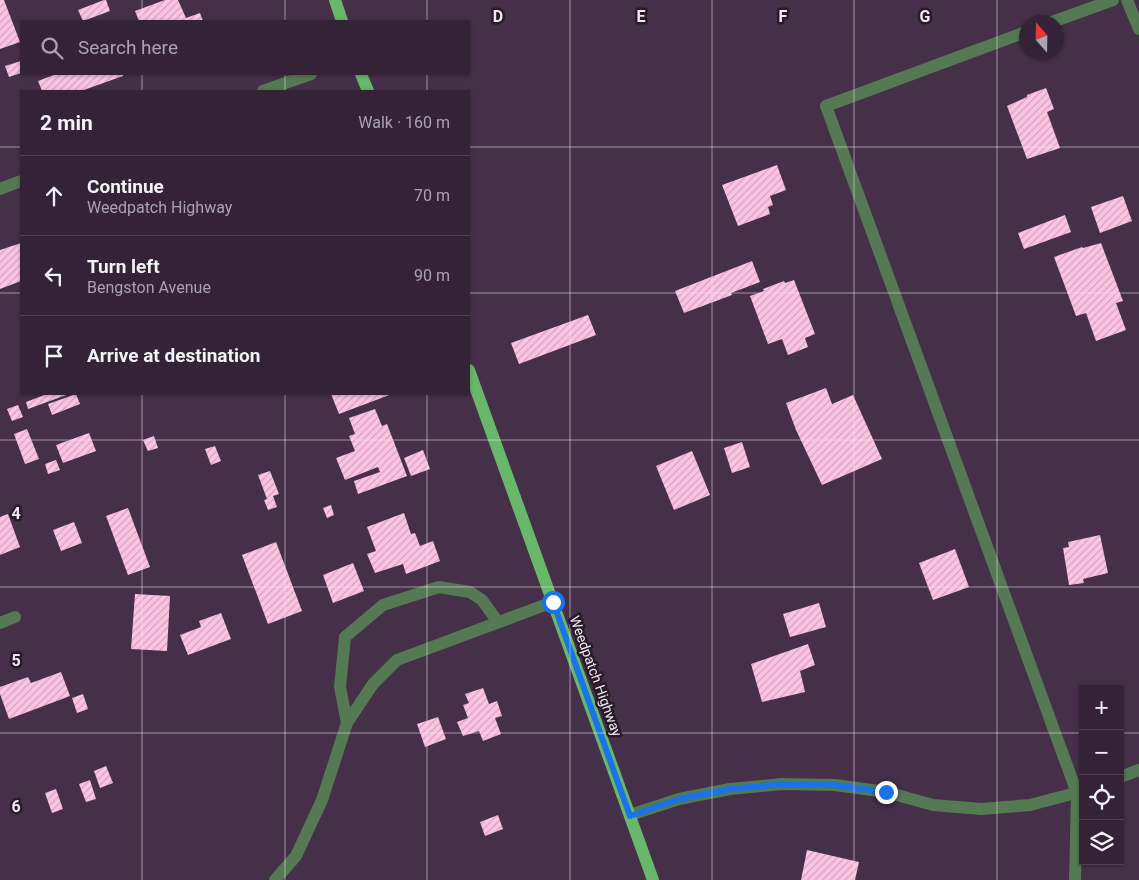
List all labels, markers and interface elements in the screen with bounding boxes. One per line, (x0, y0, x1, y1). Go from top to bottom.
text: D (493, 7, 503, 26)
text: E (637, 7, 646, 26)
text: F (779, 7, 788, 26)
text: G (920, 7, 931, 26)
north arrow (1019, 15, 1064, 60)
search box (20, 20, 470, 75)
icon: search (38, 34, 66, 62)
text: Search here (78, 36, 178, 59)
text: 2 min (40, 111, 93, 135)
text: Walk · 160 m (358, 113, 450, 132)
text: Continue (87, 175, 164, 198)
icon: ahead (40, 182, 68, 210)
text: 70 m (414, 186, 450, 205)
text: Weedpatch Highway (87, 198, 232, 217)
text: Turn left (87, 255, 160, 278)
icon: left (40, 262, 68, 290)
text: 90 m (414, 266, 450, 285)
text: Bengston Avenue (87, 278, 211, 297)
icon: arrive (40, 342, 68, 370)
text: Arrive at destination (87, 344, 260, 367)
text: 4 (11, 504, 21, 523)
route start (542, 591, 565, 614)
street label: Weedpatch Highway (567, 614, 625, 739)
text: 5 (11, 651, 21, 670)
map controls (1079, 685, 1124, 865)
button: + (1079, 685, 1124, 730)
button: − (1079, 730, 1124, 775)
button: locate (1079, 775, 1124, 820)
route end (875, 781, 898, 804)
text: 6 (11, 797, 21, 816)
button: layers (1079, 820, 1124, 865)

